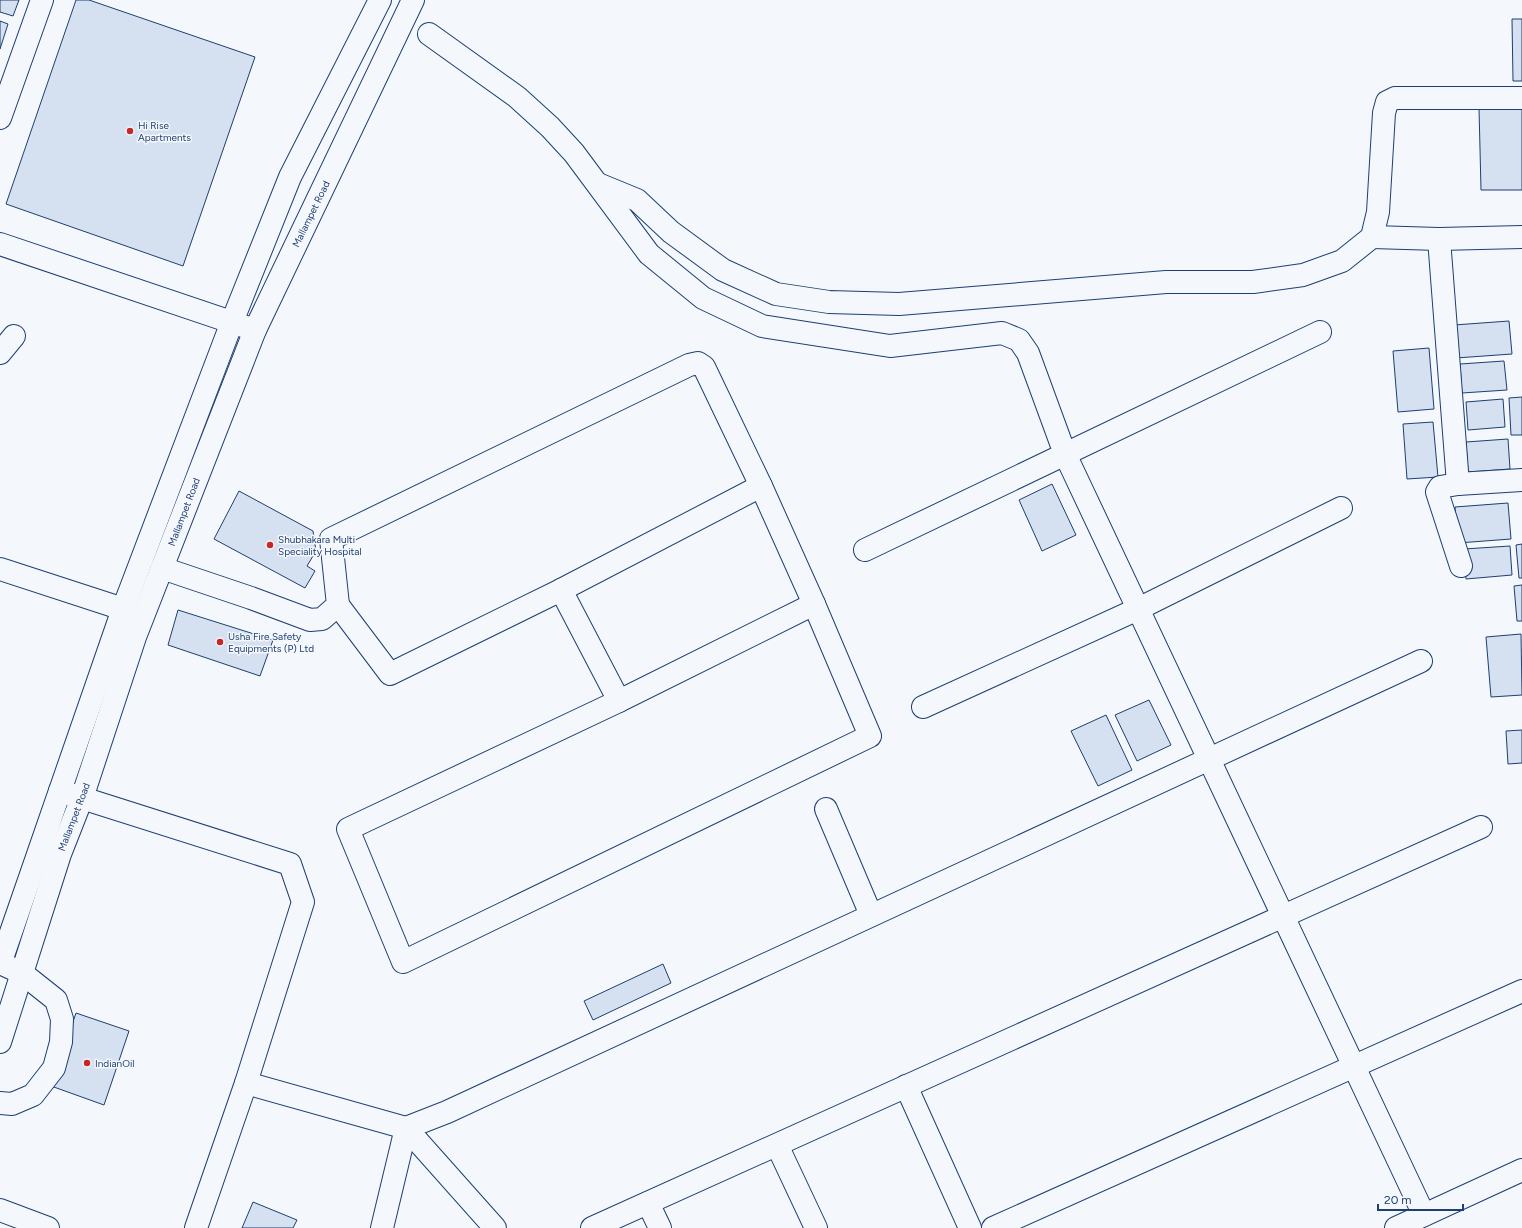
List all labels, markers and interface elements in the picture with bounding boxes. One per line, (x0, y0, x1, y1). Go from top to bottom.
place label: Hi Rise Apartments (138, 119, 191, 144)
marker: Hi Rise Apartments (125, 126, 135, 136)
street label: Mallampet Road (289, 179, 333, 249)
street label: Mallampet Road (165, 476, 203, 548)
place label: Shubhakara Multi Speciality Hospital (278, 533, 362, 558)
marker: Shubhakara Multi Speciality Hospital (265, 540, 275, 550)
place label: Usha Fire Safety Equipments (P) Ltd (228, 630, 314, 655)
marker: Usha Fire Safety Equipments (P) Ltd (215, 637, 225, 647)
street label: Mallampet Road (55, 781, 93, 853)
place label: IndianOil (95, 1057, 134, 1070)
marker: IndianOil (82, 1058, 92, 1068)
scale bar (1378, 1186, 1463, 1212)
text: 20 m (1384, 1193, 1412, 1207)

